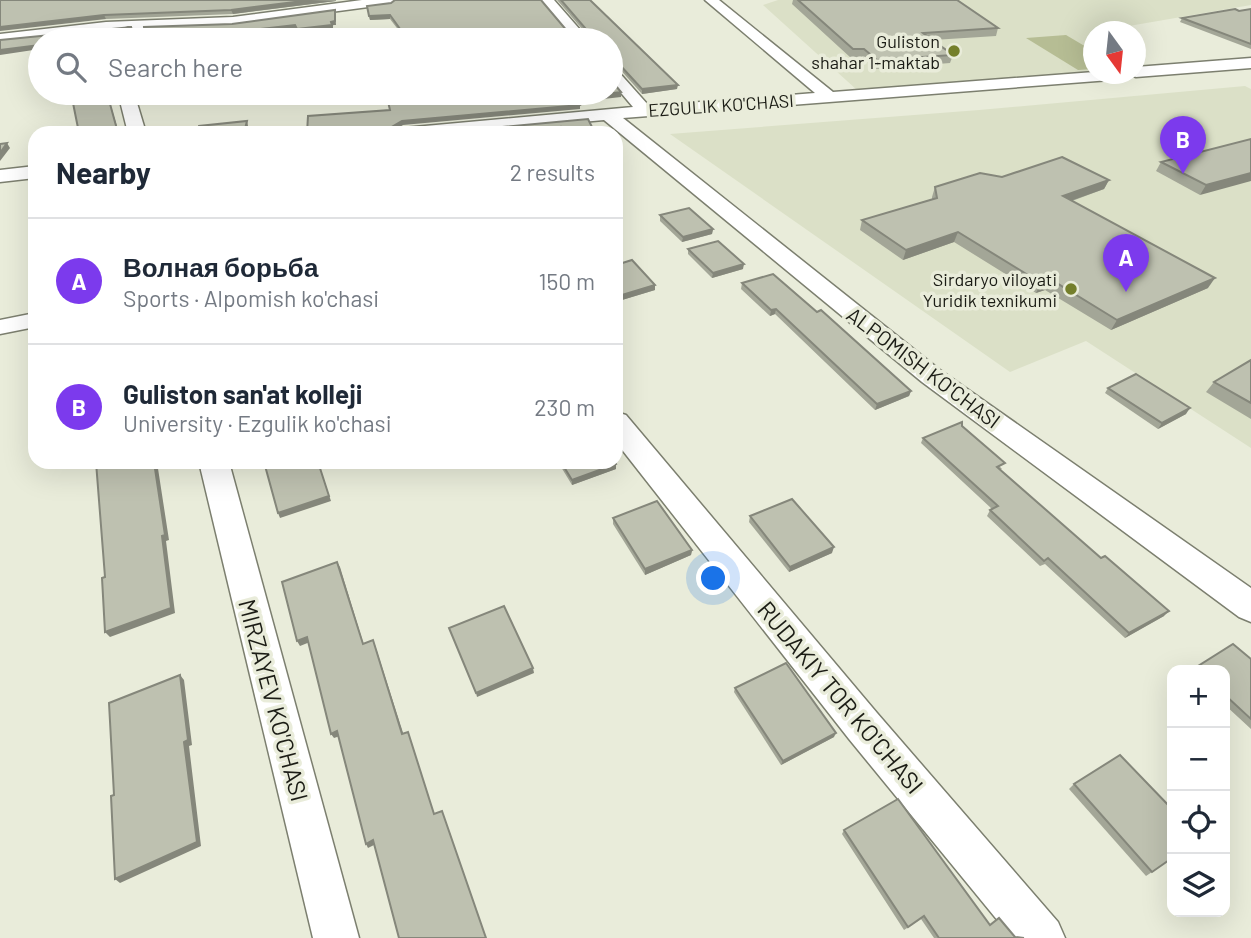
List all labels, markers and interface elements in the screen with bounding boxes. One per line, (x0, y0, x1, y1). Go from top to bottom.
north arrow (1083, 21, 1146, 84)
search box (28, 28, 623, 105)
place label: Guliston shahar 1-maktab (811, 30, 940, 73)
marker: Guliston shahar 1-maktab (946, 43, 962, 59)
icon: search (52, 48, 90, 86)
text: Search here (108, 51, 243, 82)
street label: EZGULIK KO'CHASI (648, 89, 794, 121)
pin: B (1160, 116, 1206, 174)
text: Nearby (56, 154, 151, 190)
text: 2 results (510, 158, 595, 186)
pin: A (1103, 234, 1149, 292)
text: Волная борьба (123, 251, 318, 282)
text: A (71, 267, 87, 295)
text: 150 m (539, 267, 595, 295)
place label: Sirdaryo viloyati Yuridik texnikumi (923, 268, 1057, 311)
marker: Sirdaryo viloyati Yuridik texnikumi (1063, 281, 1079, 297)
text: Sports · Alpomish ko'chasi (123, 284, 379, 312)
street label: ALPOMISH KO'CHASI (842, 301, 1006, 433)
text: Guliston san'at kolleji (123, 378, 362, 409)
text: B (72, 393, 86, 421)
text: 230 m (534, 393, 595, 421)
text: University · Ezgulik ko'chasi (123, 409, 392, 437)
your location (696, 561, 730, 595)
street label: RUDAKIY TOR KO'CHASI (752, 595, 930, 799)
street label: MIRZAYEV KO'CHASI (233, 596, 315, 804)
map controls (1167, 665, 1230, 917)
button: + (1167, 665, 1230, 728)
button: − (1167, 728, 1230, 791)
button: locate (1167, 791, 1230, 854)
button: layers (1167, 854, 1230, 917)

